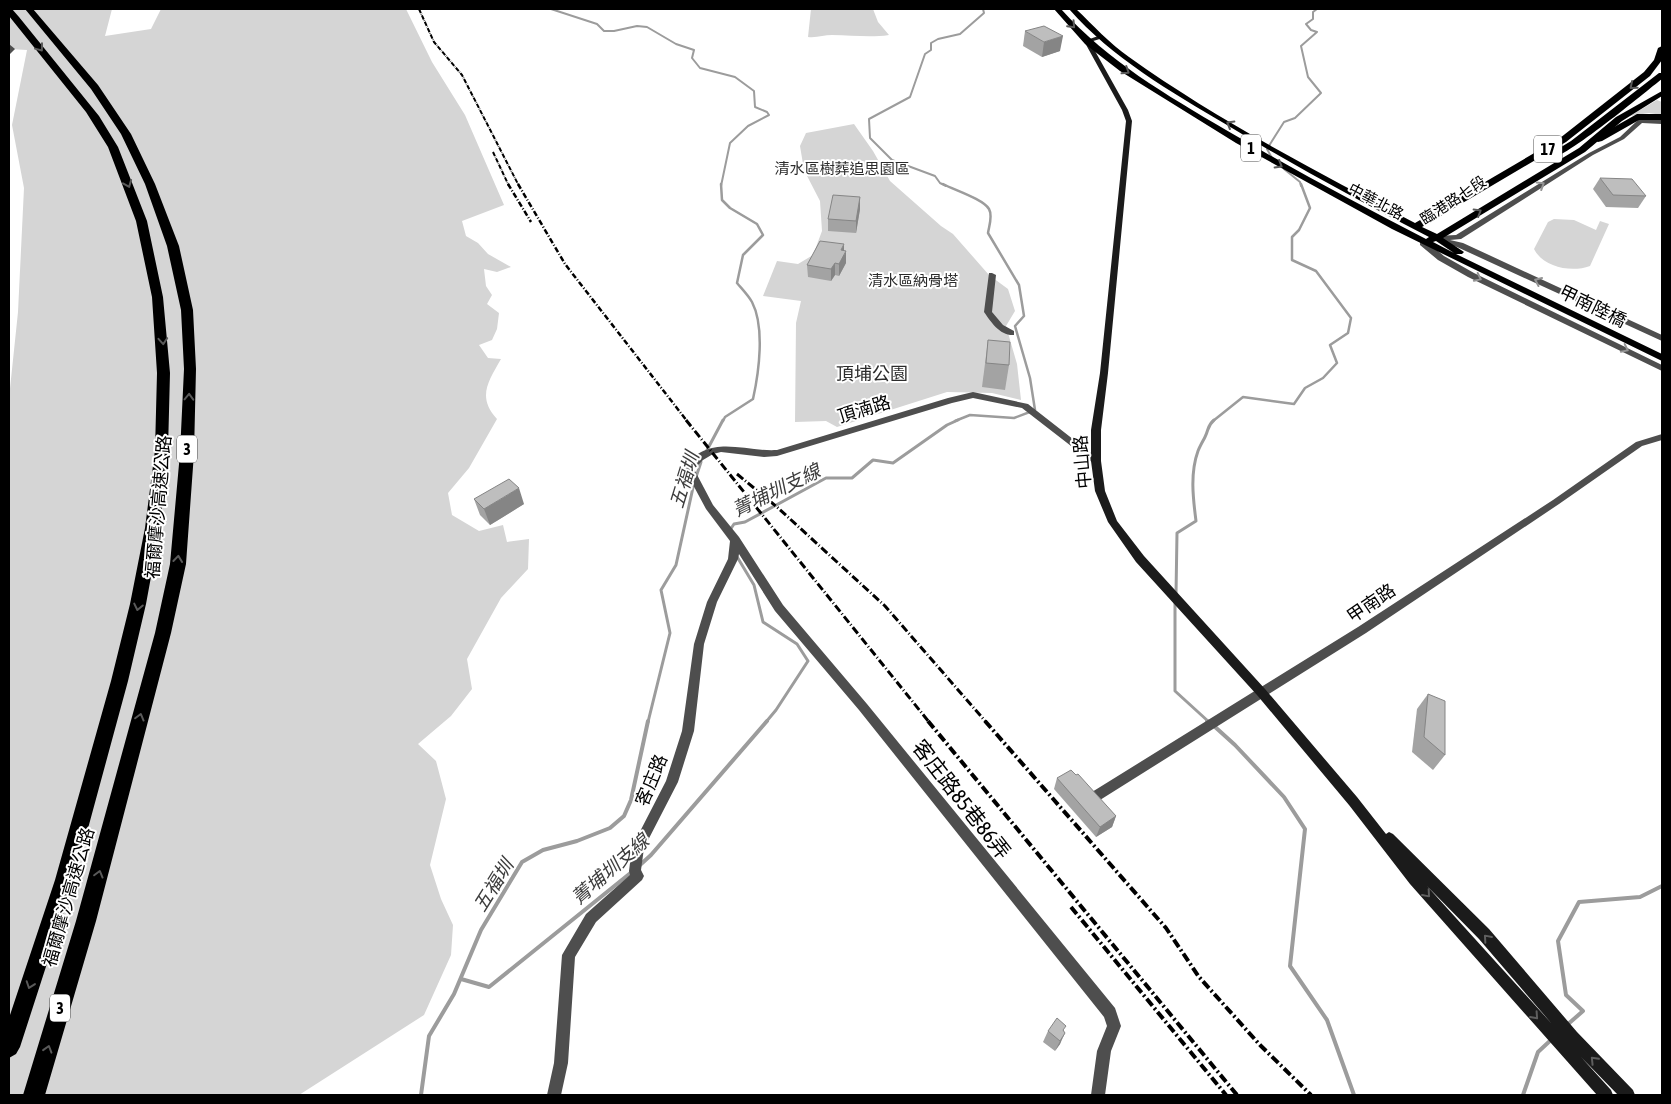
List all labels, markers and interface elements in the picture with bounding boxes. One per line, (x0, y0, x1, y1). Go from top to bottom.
one-way arrow (1066, 19, 1075, 28)
one-way arrow (35, 42, 43, 51)
one-way arrow (1121, 64, 1130, 74)
one-way arrow (1630, 80, 1639, 88)
one-way arrow (1226, 121, 1235, 131)
road number: 1 (1241, 134, 1261, 162)
road number: 17 (1534, 136, 1562, 162)
one-way arrow (1274, 159, 1283, 169)
park label: 清水區樹葬追思園區 (774, 160, 910, 177)
street label: 臨港路七段 (1417, 172, 1489, 228)
one-way arrow (122, 179, 132, 187)
street label: 中華北路 (1346, 179, 1406, 223)
one-way arrow (1535, 181, 1544, 191)
one-way arrow (1473, 209, 1482, 219)
park label: 清水區納骨塔 (868, 272, 958, 289)
one-way arrow (1473, 272, 1482, 282)
one-way arrow (1534, 276, 1543, 287)
street label: 甲南陸橋 (1556, 281, 1630, 331)
one-way arrow (157, 338, 168, 346)
one-way arrow (1619, 343, 1628, 353)
park label: 頂埔公園 (836, 363, 908, 384)
street label: 頂湳路 (835, 391, 893, 427)
one-way arrow (184, 393, 194, 401)
street label: 福爾摩沙高速公路 (141, 434, 175, 580)
street label: 中山路 (1069, 434, 1095, 490)
road number: 3 (177, 436, 197, 462)
water label: 五福圳 (665, 447, 704, 510)
water label: 菁埔圳支線 (728, 458, 825, 521)
one-way arrow (172, 555, 183, 563)
street label: 甲南路 (1343, 579, 1399, 627)
one-way arrow (133, 602, 143, 611)
one-way arrow (135, 714, 145, 722)
street label: 客庄路85巷86弄 (908, 735, 1016, 863)
street label: 客庄路 (631, 751, 671, 809)
street label: 福爾摩沙高速公路 (38, 825, 98, 969)
water label: 菁埔圳支線 (567, 828, 655, 908)
water label: 五福圳 (469, 852, 519, 915)
one-way arrow (93, 871, 103, 879)
one-way arrow (1421, 889, 1430, 898)
one-way arrow (1484, 935, 1492, 944)
one-way arrow (26, 980, 36, 989)
road number: 3 (50, 994, 70, 1021)
one-way arrow (1529, 1011, 1538, 1020)
one-way arrow (43, 1045, 53, 1053)
one-way arrow (1591, 1057, 1600, 1066)

